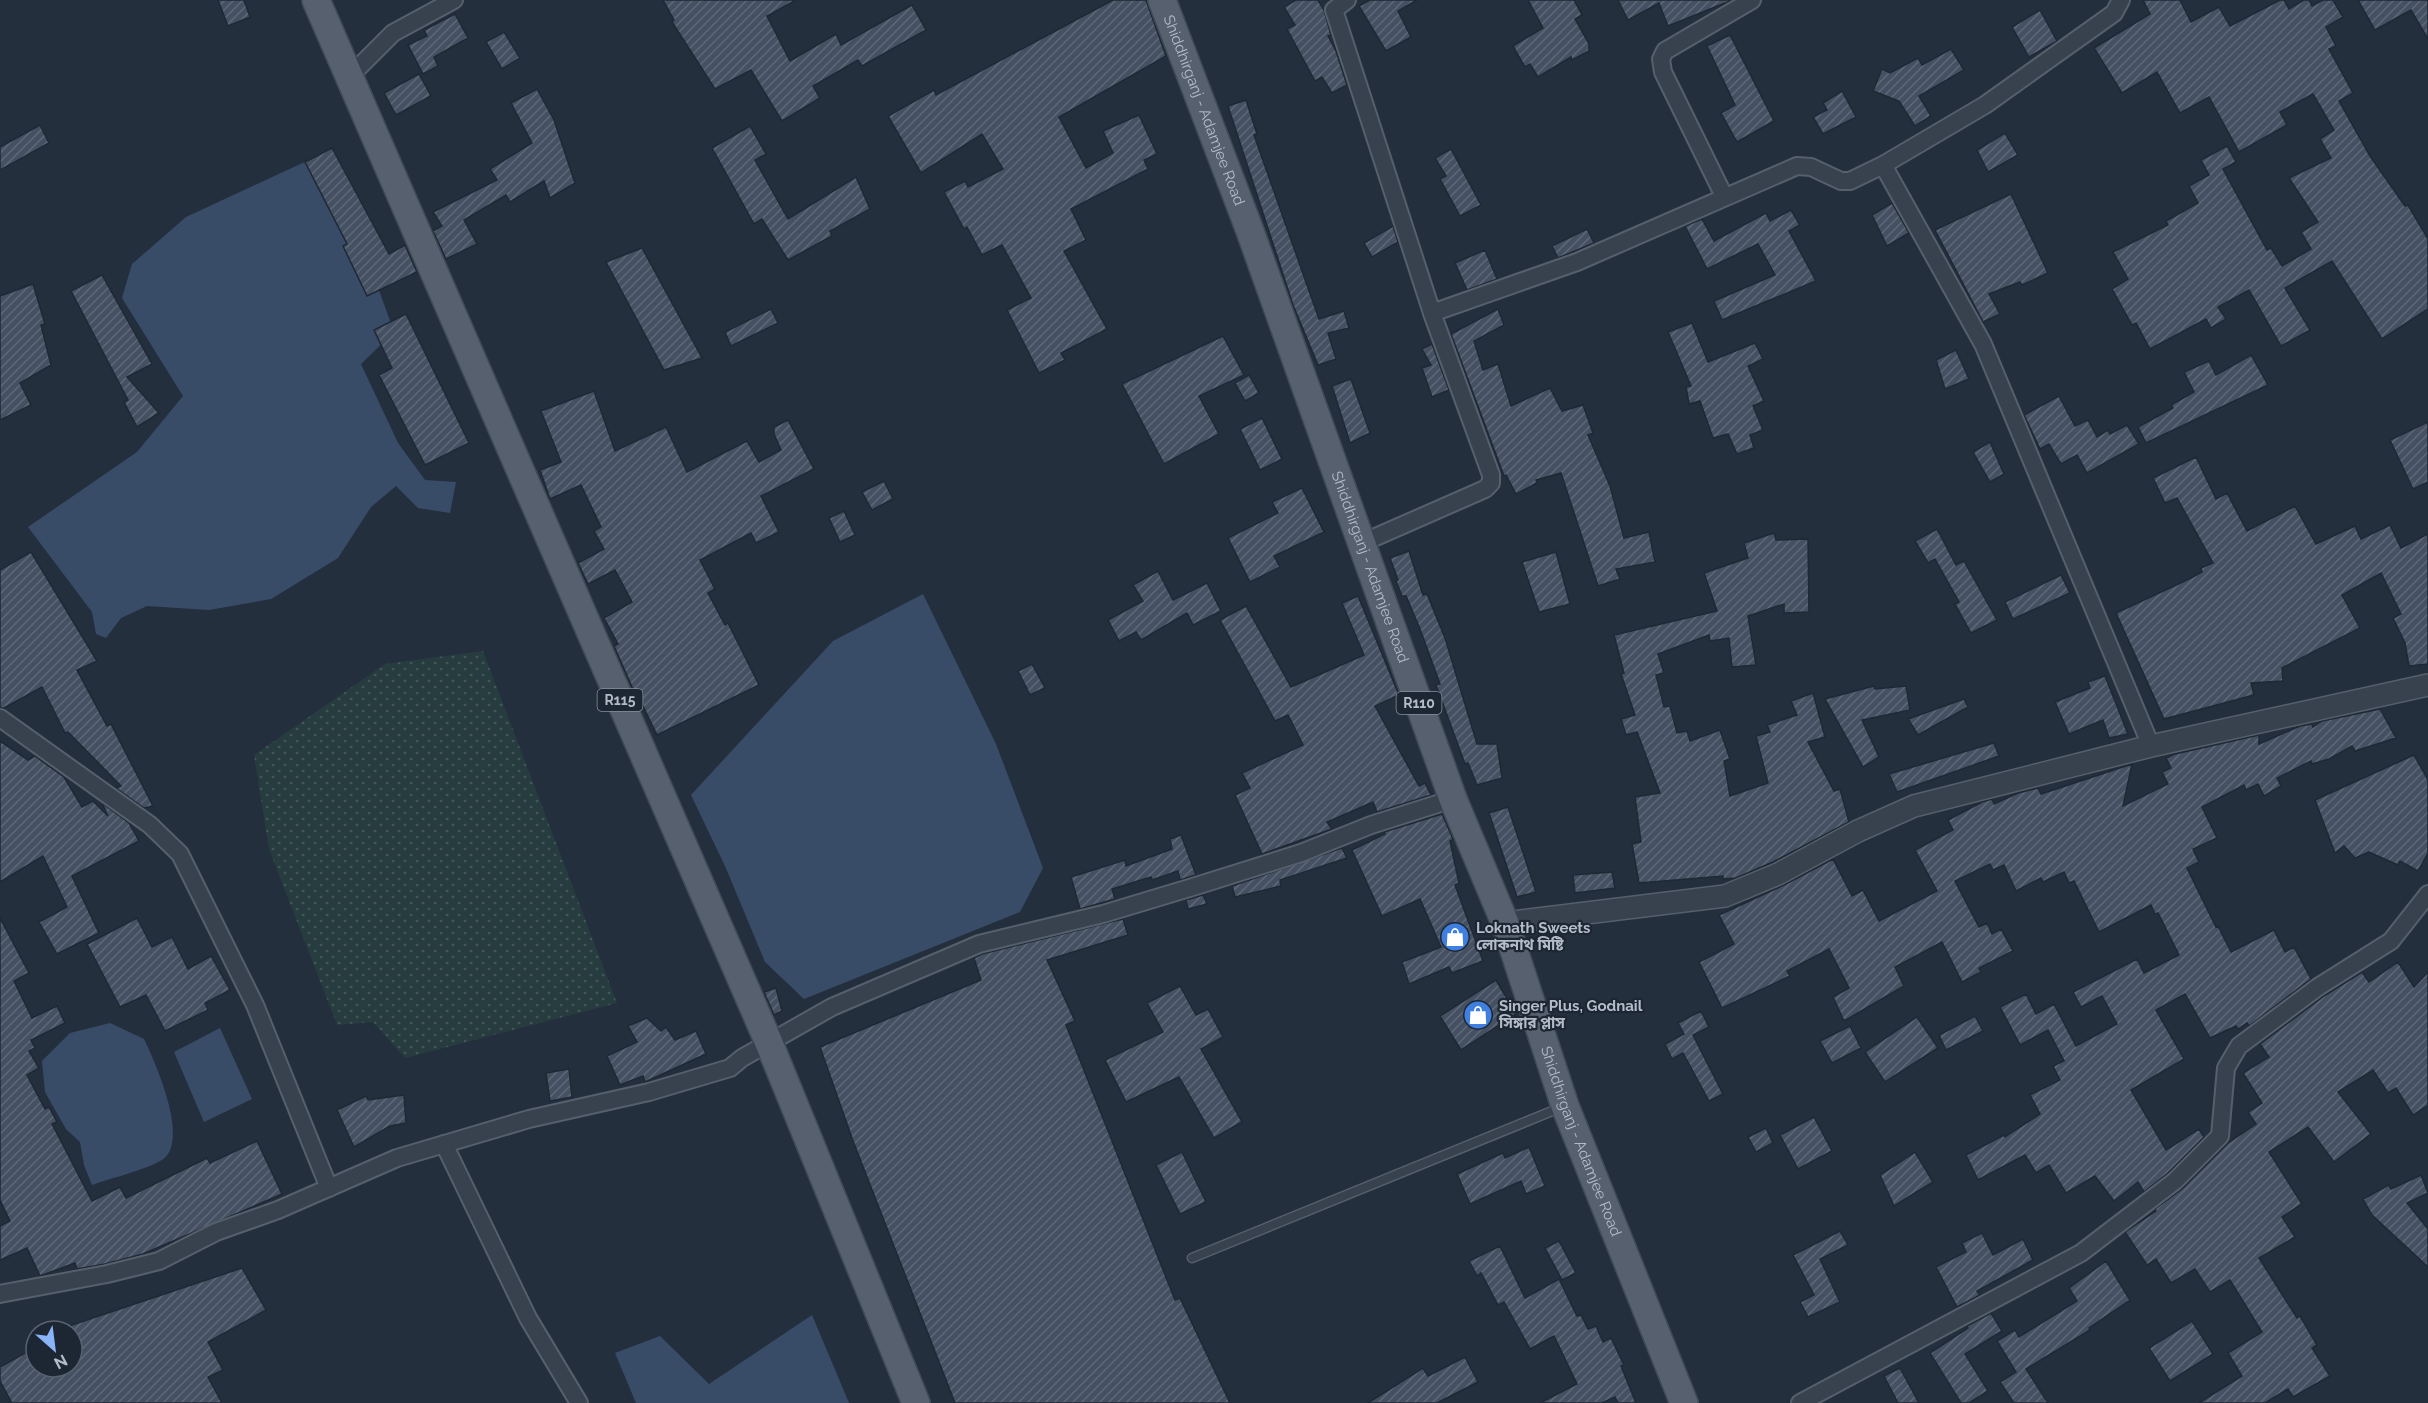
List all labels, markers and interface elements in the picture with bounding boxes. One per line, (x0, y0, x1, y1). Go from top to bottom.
street label: Shiddhirganj - Adamjee Road (1160, 13, 1248, 208)
street label: Shiddhirganj - Adamjee Road (1328, 469, 1413, 665)
road number: R115 (598, 689, 642, 711)
road number: R110 (1396, 692, 1442, 714)
place label: Loknath Sweets লোকনাথ মিষ্টি (1476, 919, 1591, 954)
shop icon: Loknath Sweets লোকনাথ মিষ্টি (1439, 921, 1471, 953)
place label: Singer Plus, Godnail সিঙ্গার প্লাস (1498, 997, 1643, 1032)
shop icon: Singer Plus, Godnail সিঙ্গার প্লাস (1462, 999, 1494, 1031)
street label: Shiddhirganj - Adamjee Road (1537, 1044, 1625, 1239)
north arrow (24, 1319, 84, 1379)
text: N (51, 1351, 71, 1373)

